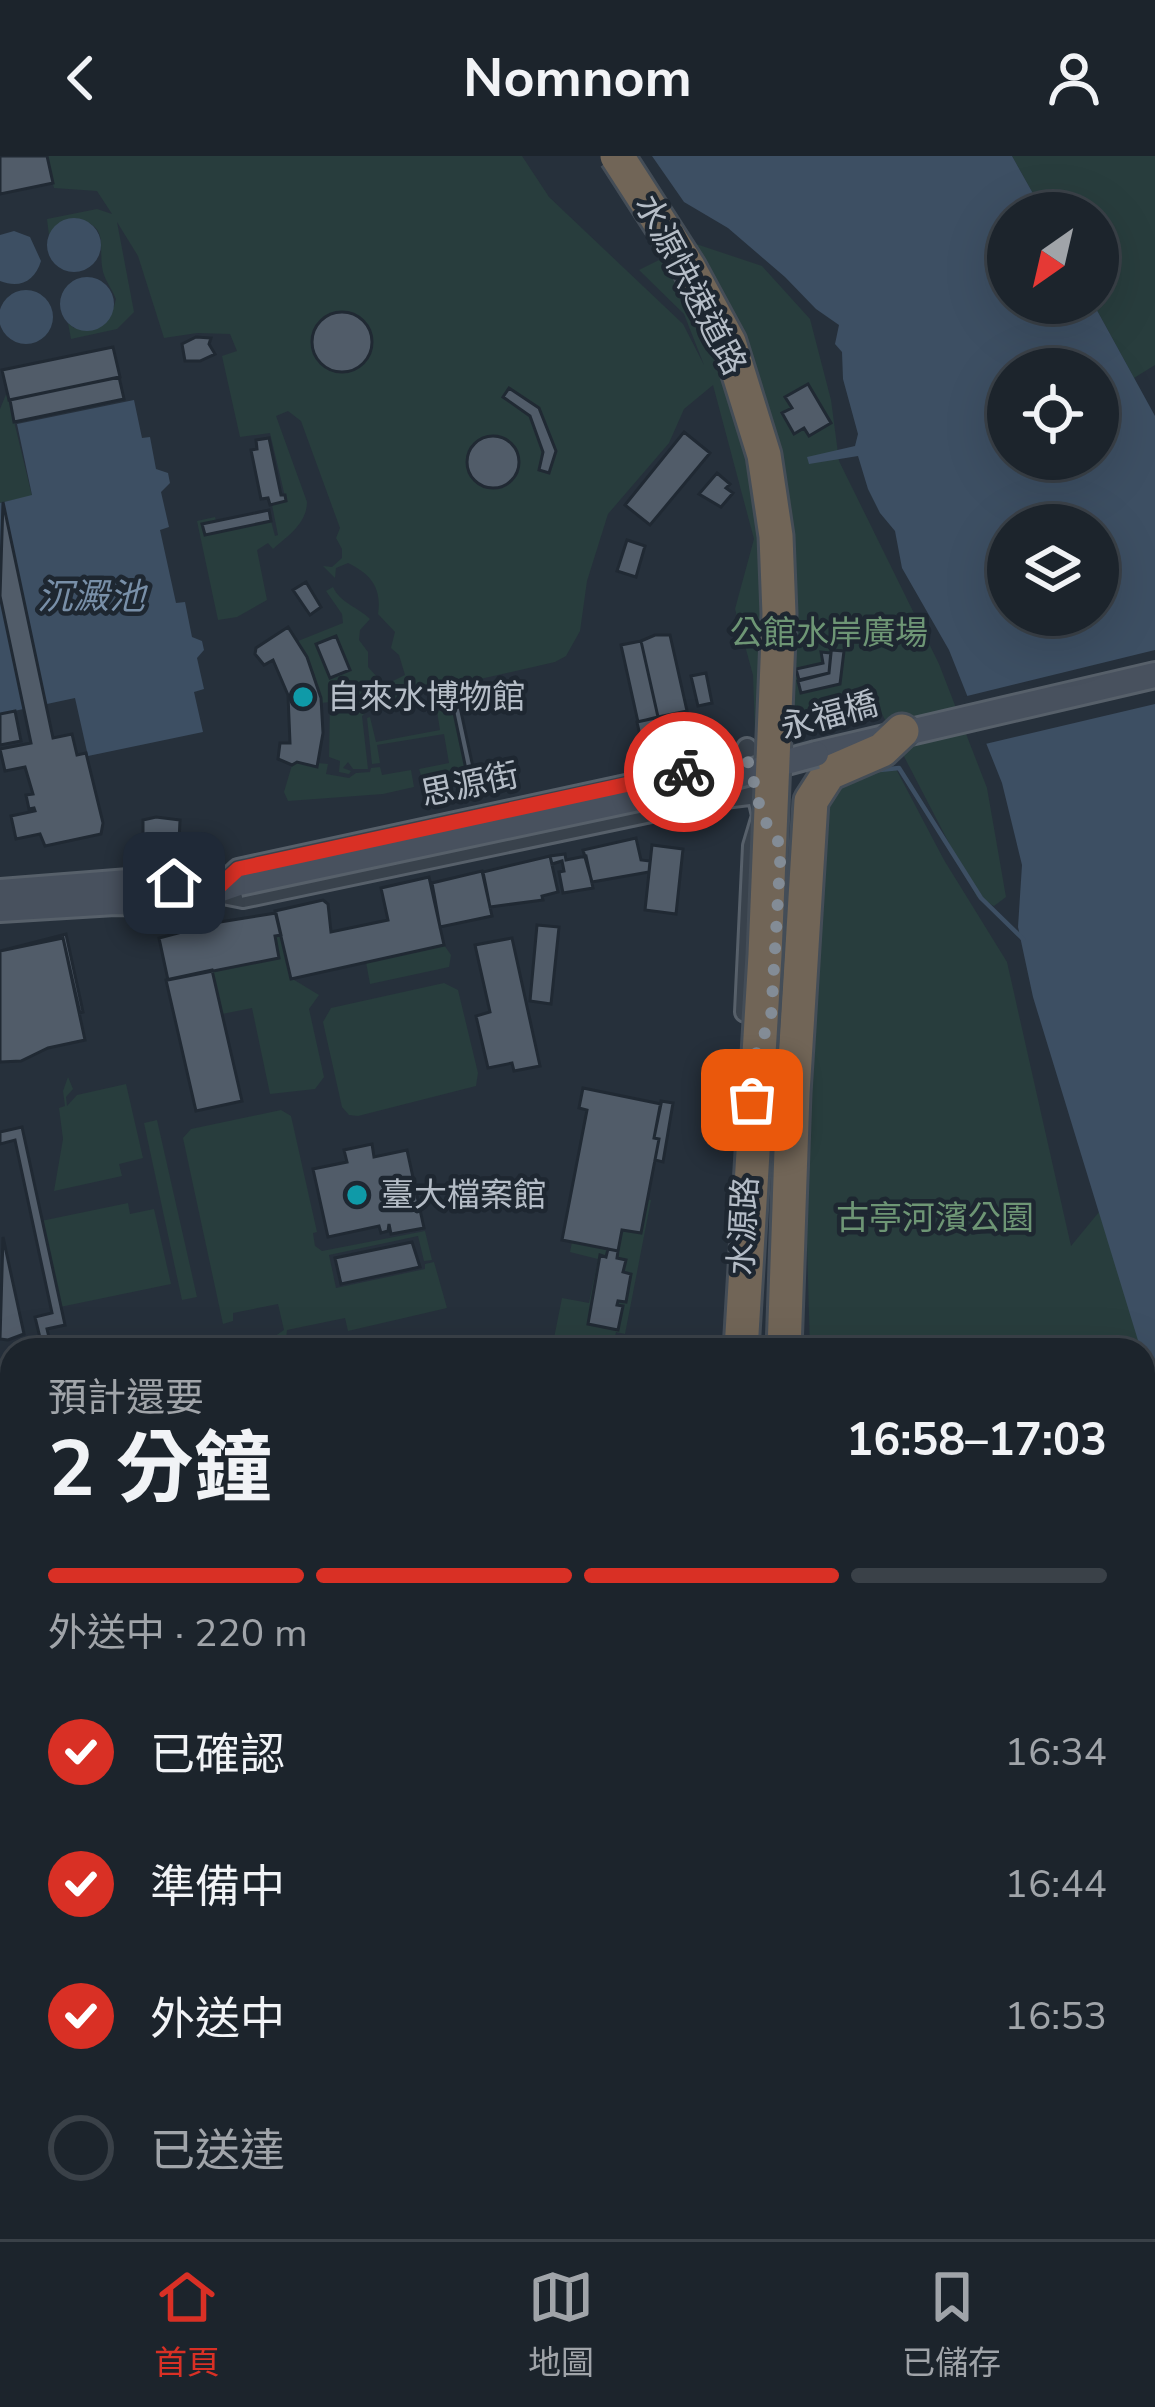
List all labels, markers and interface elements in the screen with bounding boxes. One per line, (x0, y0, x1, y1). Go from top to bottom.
text: Nomnom (463, 41, 692, 115)
icon: back (48, 45, 114, 111)
icon: person (1041, 45, 1107, 111)
street label: 水源快速道路 (624, 187, 756, 383)
north arrow (987, 192, 1119, 324)
map controls (987, 192, 1119, 636)
button: locate (987, 348, 1119, 480)
button: layers (987, 504, 1119, 636)
water label: 沉澱池 (37, 573, 149, 622)
park label: 公館水岸廣場 (730, 611, 928, 656)
place label: 自來水博物館 (327, 675, 525, 720)
street label: 永福橋 (775, 681, 883, 751)
marker: 自來水博物館 (290, 684, 316, 710)
courier (624, 712, 744, 832)
icon: bike (651, 739, 717, 805)
street label: 思源街 (417, 753, 523, 817)
pin (123, 832, 225, 934)
icon: home (141, 850, 207, 916)
pin (701, 1049, 803, 1151)
icon: bag (719, 1067, 785, 1133)
place label: 臺大檔案館 (381, 1173, 546, 1218)
street label: 水源路 (719, 1175, 769, 1277)
marker: 臺大檔案館 (344, 1182, 370, 1208)
park label: 古亭河濱公園 (836, 1196, 1034, 1241)
text: 預計還要 (48, 1372, 204, 1425)
text: 16:58–17:03 (846, 1410, 1107, 1471)
text: 2 分鐘 (48, 1416, 272, 1523)
text: 外送中 · 220 m (48, 1607, 308, 1660)
icon: check (48, 1719, 114, 1785)
text: 已確認 (150, 1725, 285, 1786)
text: 16:34 (1005, 1726, 1107, 1779)
icon: check (48, 1851, 114, 1917)
text: 準備中 (150, 1857, 285, 1918)
text: 16:44 (1005, 1858, 1107, 1911)
icon: check (48, 1983, 114, 2049)
text: 外送中 (150, 1989, 285, 2050)
text: 16:53 (1005, 1990, 1107, 2043)
text: 已送達 (150, 2121, 285, 2182)
tab: 首頁 (154, 2264, 220, 2386)
tab: 地圖 (528, 2264, 594, 2386)
tab: 已儲存 (902, 2264, 1001, 2386)

